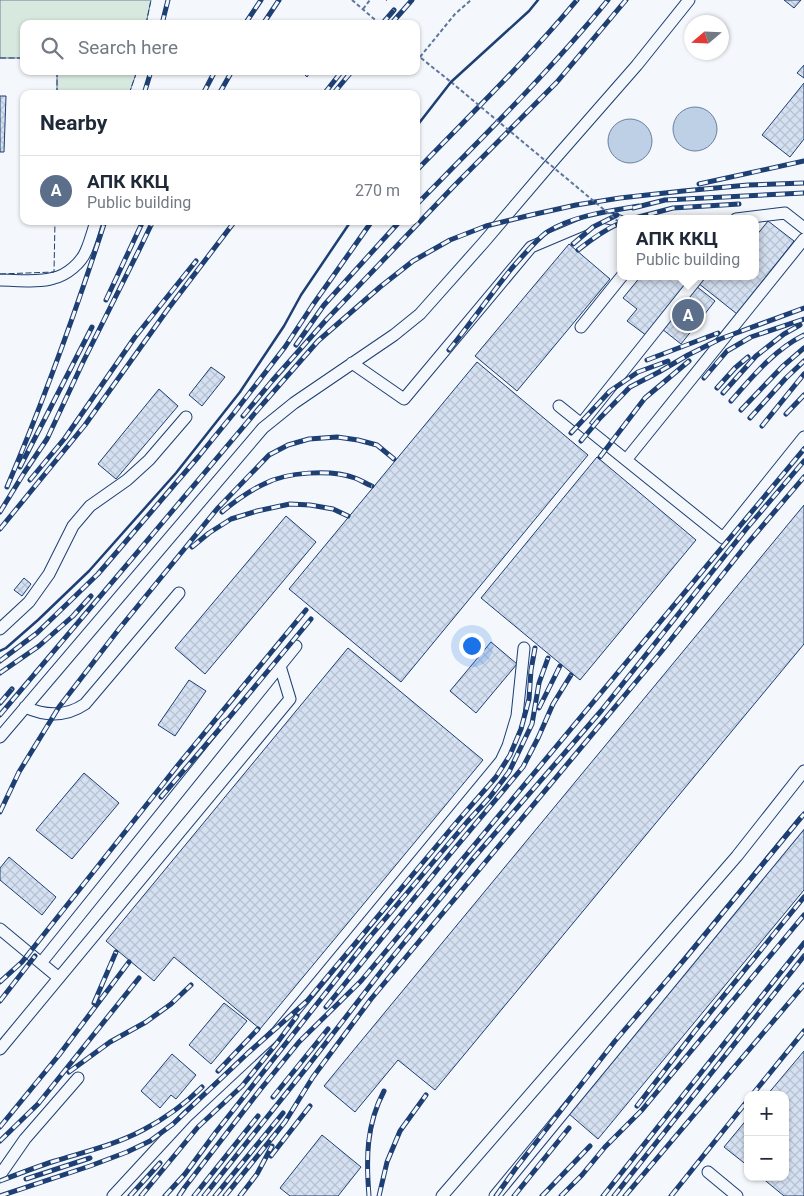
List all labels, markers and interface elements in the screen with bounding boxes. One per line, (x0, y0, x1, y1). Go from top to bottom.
north arrow (684, 15, 729, 60)
search box (20, 20, 420, 75)
icon: search (38, 34, 66, 62)
text: Search here (78, 36, 178, 59)
text: Nearby (40, 111, 107, 135)
text: АПК ККЦ (87, 170, 169, 193)
text: A (51, 181, 61, 200)
text: 270 m (355, 181, 400, 200)
text: Public building (87, 193, 191, 212)
popup (617, 215, 759, 280)
text: АПК ККЦ (636, 227, 718, 250)
text: Public building (636, 250, 740, 269)
pin: A (672, 296, 704, 334)
your location (459, 633, 485, 659)
map controls (744, 1091, 789, 1181)
button: + (744, 1091, 789, 1136)
button: − (744, 1136, 789, 1181)

